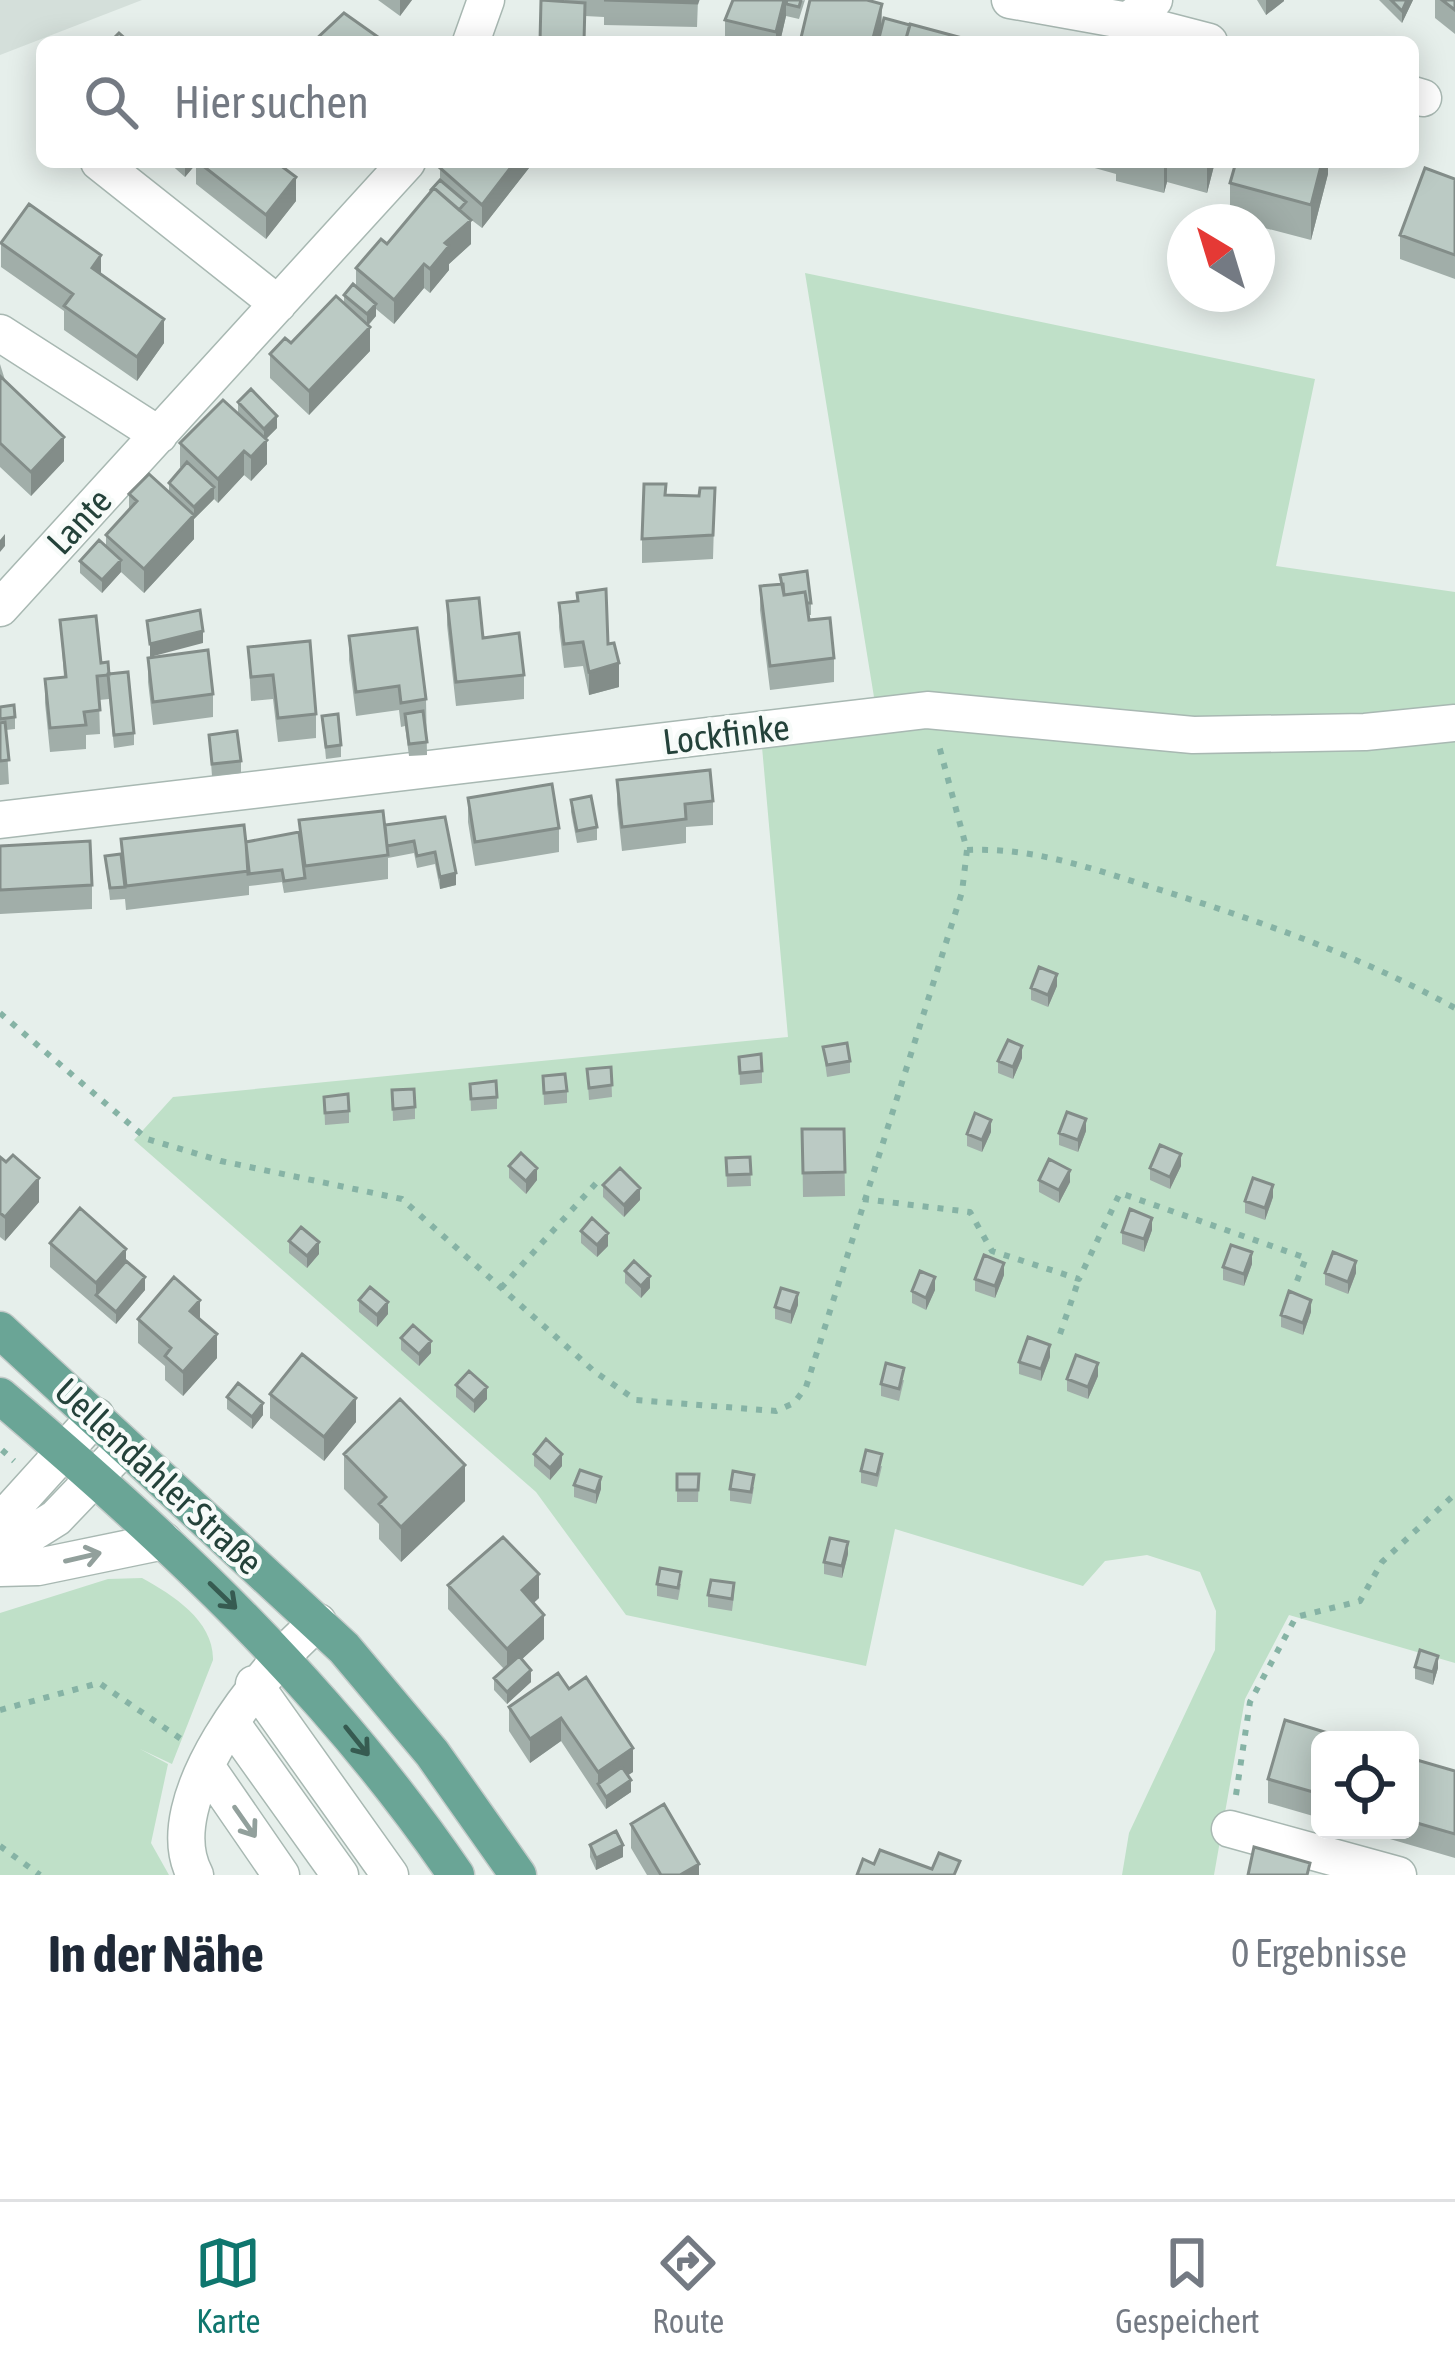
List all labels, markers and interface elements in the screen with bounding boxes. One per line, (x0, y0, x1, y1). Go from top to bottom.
search box (36, 36, 1419, 168)
icon: search (78, 69, 144, 135)
text: Hier suchen (174, 76, 369, 128)
north arrow (1167, 204, 1275, 312)
street label: Lante (38, 479, 120, 563)
street label: Lockfinke (660, 705, 792, 763)
street label: Uellendahler Straße (47, 1369, 271, 1583)
one-way arrow (63, 1545, 101, 1568)
one-way arrow (208, 1581, 237, 1610)
one-way arrow (343, 1725, 370, 1757)
map controls (1311, 1731, 1419, 1839)
button: locate (1311, 1731, 1419, 1839)
one-way arrow (232, 1805, 257, 1838)
text: In der Nähe (48, 1924, 264, 1983)
text: 0 Ergebnisse (1231, 1931, 1407, 1975)
tab: Karte (195, 2230, 261, 2340)
tab: Route (652, 2230, 724, 2340)
tab: Gespeichert (1115, 2230, 1260, 2340)

